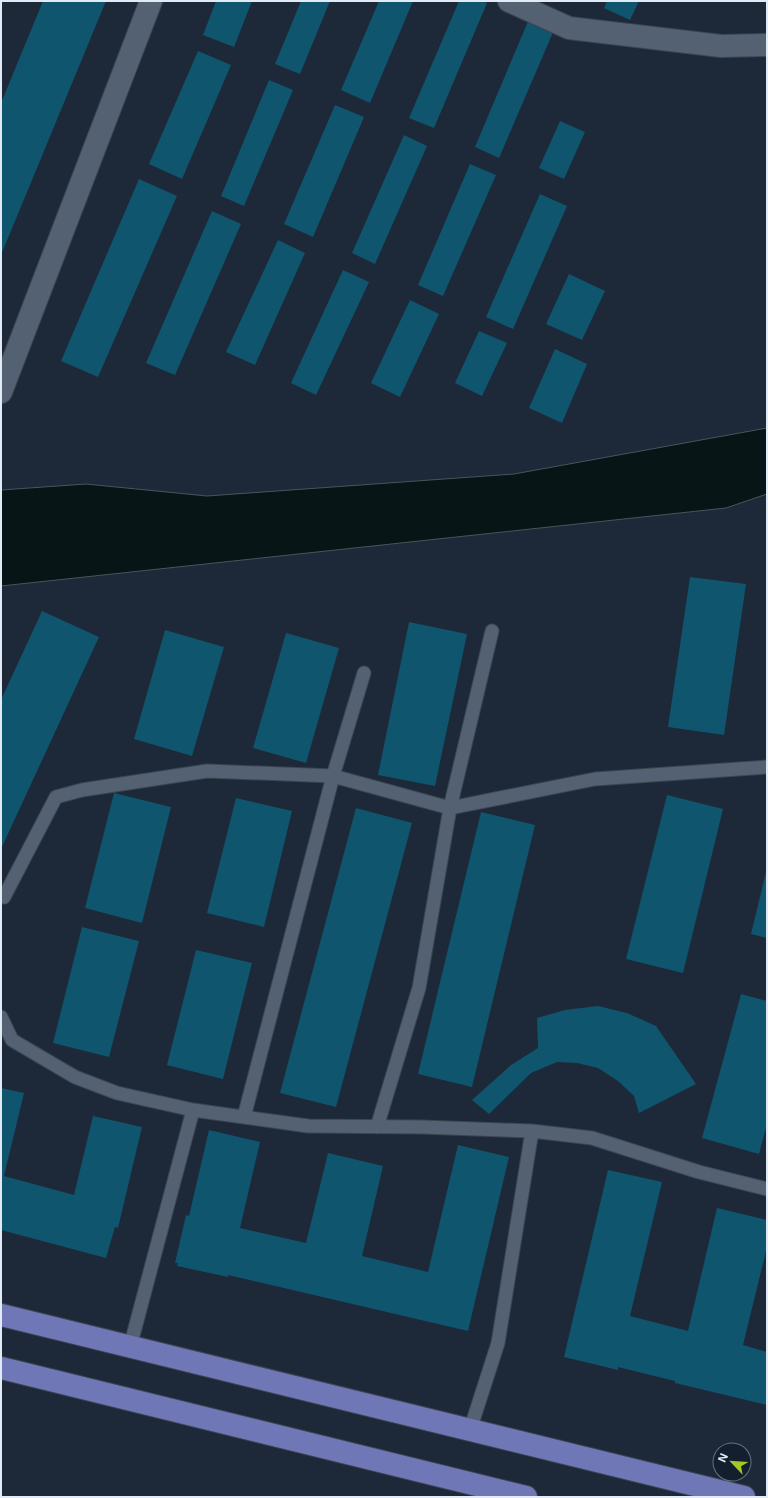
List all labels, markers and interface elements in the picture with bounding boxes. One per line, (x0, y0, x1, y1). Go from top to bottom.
north arrow (712, 1442, 752, 1482)
text: N (715, 1451, 731, 1465)

